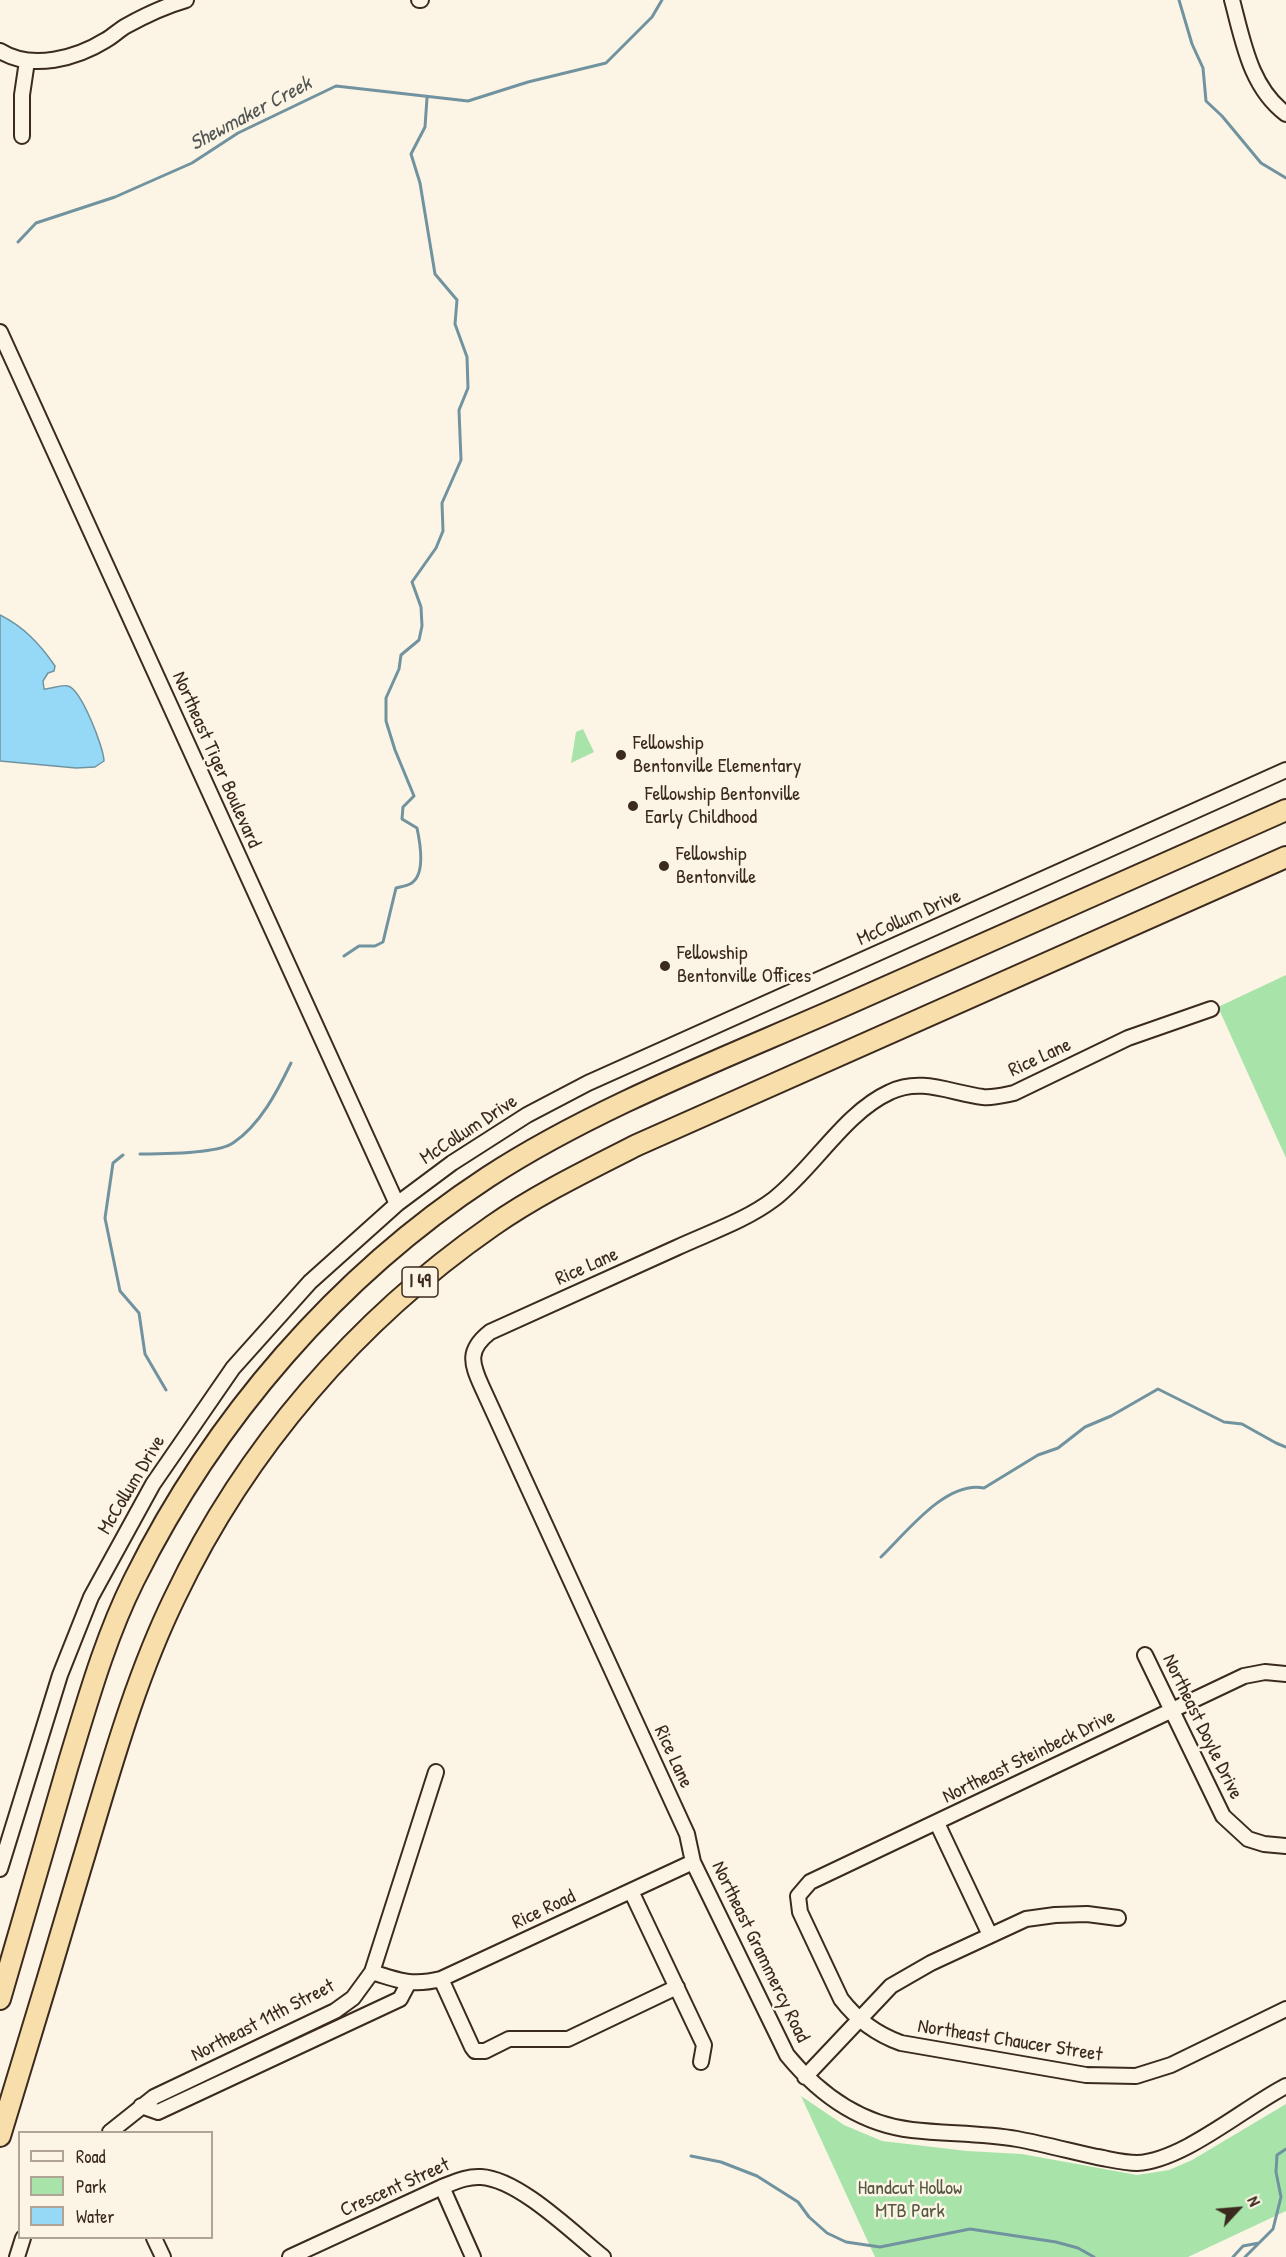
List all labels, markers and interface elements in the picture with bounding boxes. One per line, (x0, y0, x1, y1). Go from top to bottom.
water label: Shewmaker Creek (186, 71, 316, 157)
street label: Northeast Tiger Boulevard (166, 668, 266, 852)
place label: Fellowship Bentonville Elementary (633, 732, 801, 779)
marker: Fellowship Bentonville Elementary (614, 748, 628, 762)
place label: Fellowship Bentonville Early Childhood (645, 783, 800, 830)
marker: Fellowship Bentonville Early Childhood (626, 799, 640, 813)
place label: Fellowship Bentonville (676, 843, 756, 890)
marker: Fellowship Bentonville (657, 859, 671, 873)
street label: McCollum Drive (853, 884, 965, 952)
place label: Fellowship Bentonville Offices (677, 942, 811, 989)
marker: Fellowship Bentonville Offices (658, 959, 672, 973)
street label: Rice Lane (1005, 1033, 1075, 1083)
street label: McCollum Drive (416, 1090, 522, 1170)
street label: Rice Lane (552, 1243, 622, 1291)
road number: I 49 (402, 1267, 438, 1297)
street label: McCollum Drive (93, 1431, 171, 1539)
street label: Northeast Doyle Drive (1157, 1651, 1247, 1803)
street label: Northeast Steinbeck Drive (939, 1705, 1119, 1809)
street label: Rice Lane (648, 1722, 698, 1792)
street label: Northeast Grammercy Road (706, 1858, 814, 2046)
street label: Rice Road (509, 1885, 579, 1935)
street label: Northeast 11th Street (187, 1975, 339, 2067)
street label: Northeast Chaucer Street (916, 2015, 1104, 2067)
legend (18, 2131, 213, 2239)
text: Road (76, 2144, 106, 2169)
street label: Crescent Street (337, 2153, 453, 2223)
text: Park (76, 2174, 106, 2199)
park label: Handcut Hollow MTB Park (858, 2177, 962, 2224)
north arrow (1208, 2179, 1268, 2239)
text: N (1242, 2192, 1266, 2210)
text: Water (76, 2204, 114, 2229)

